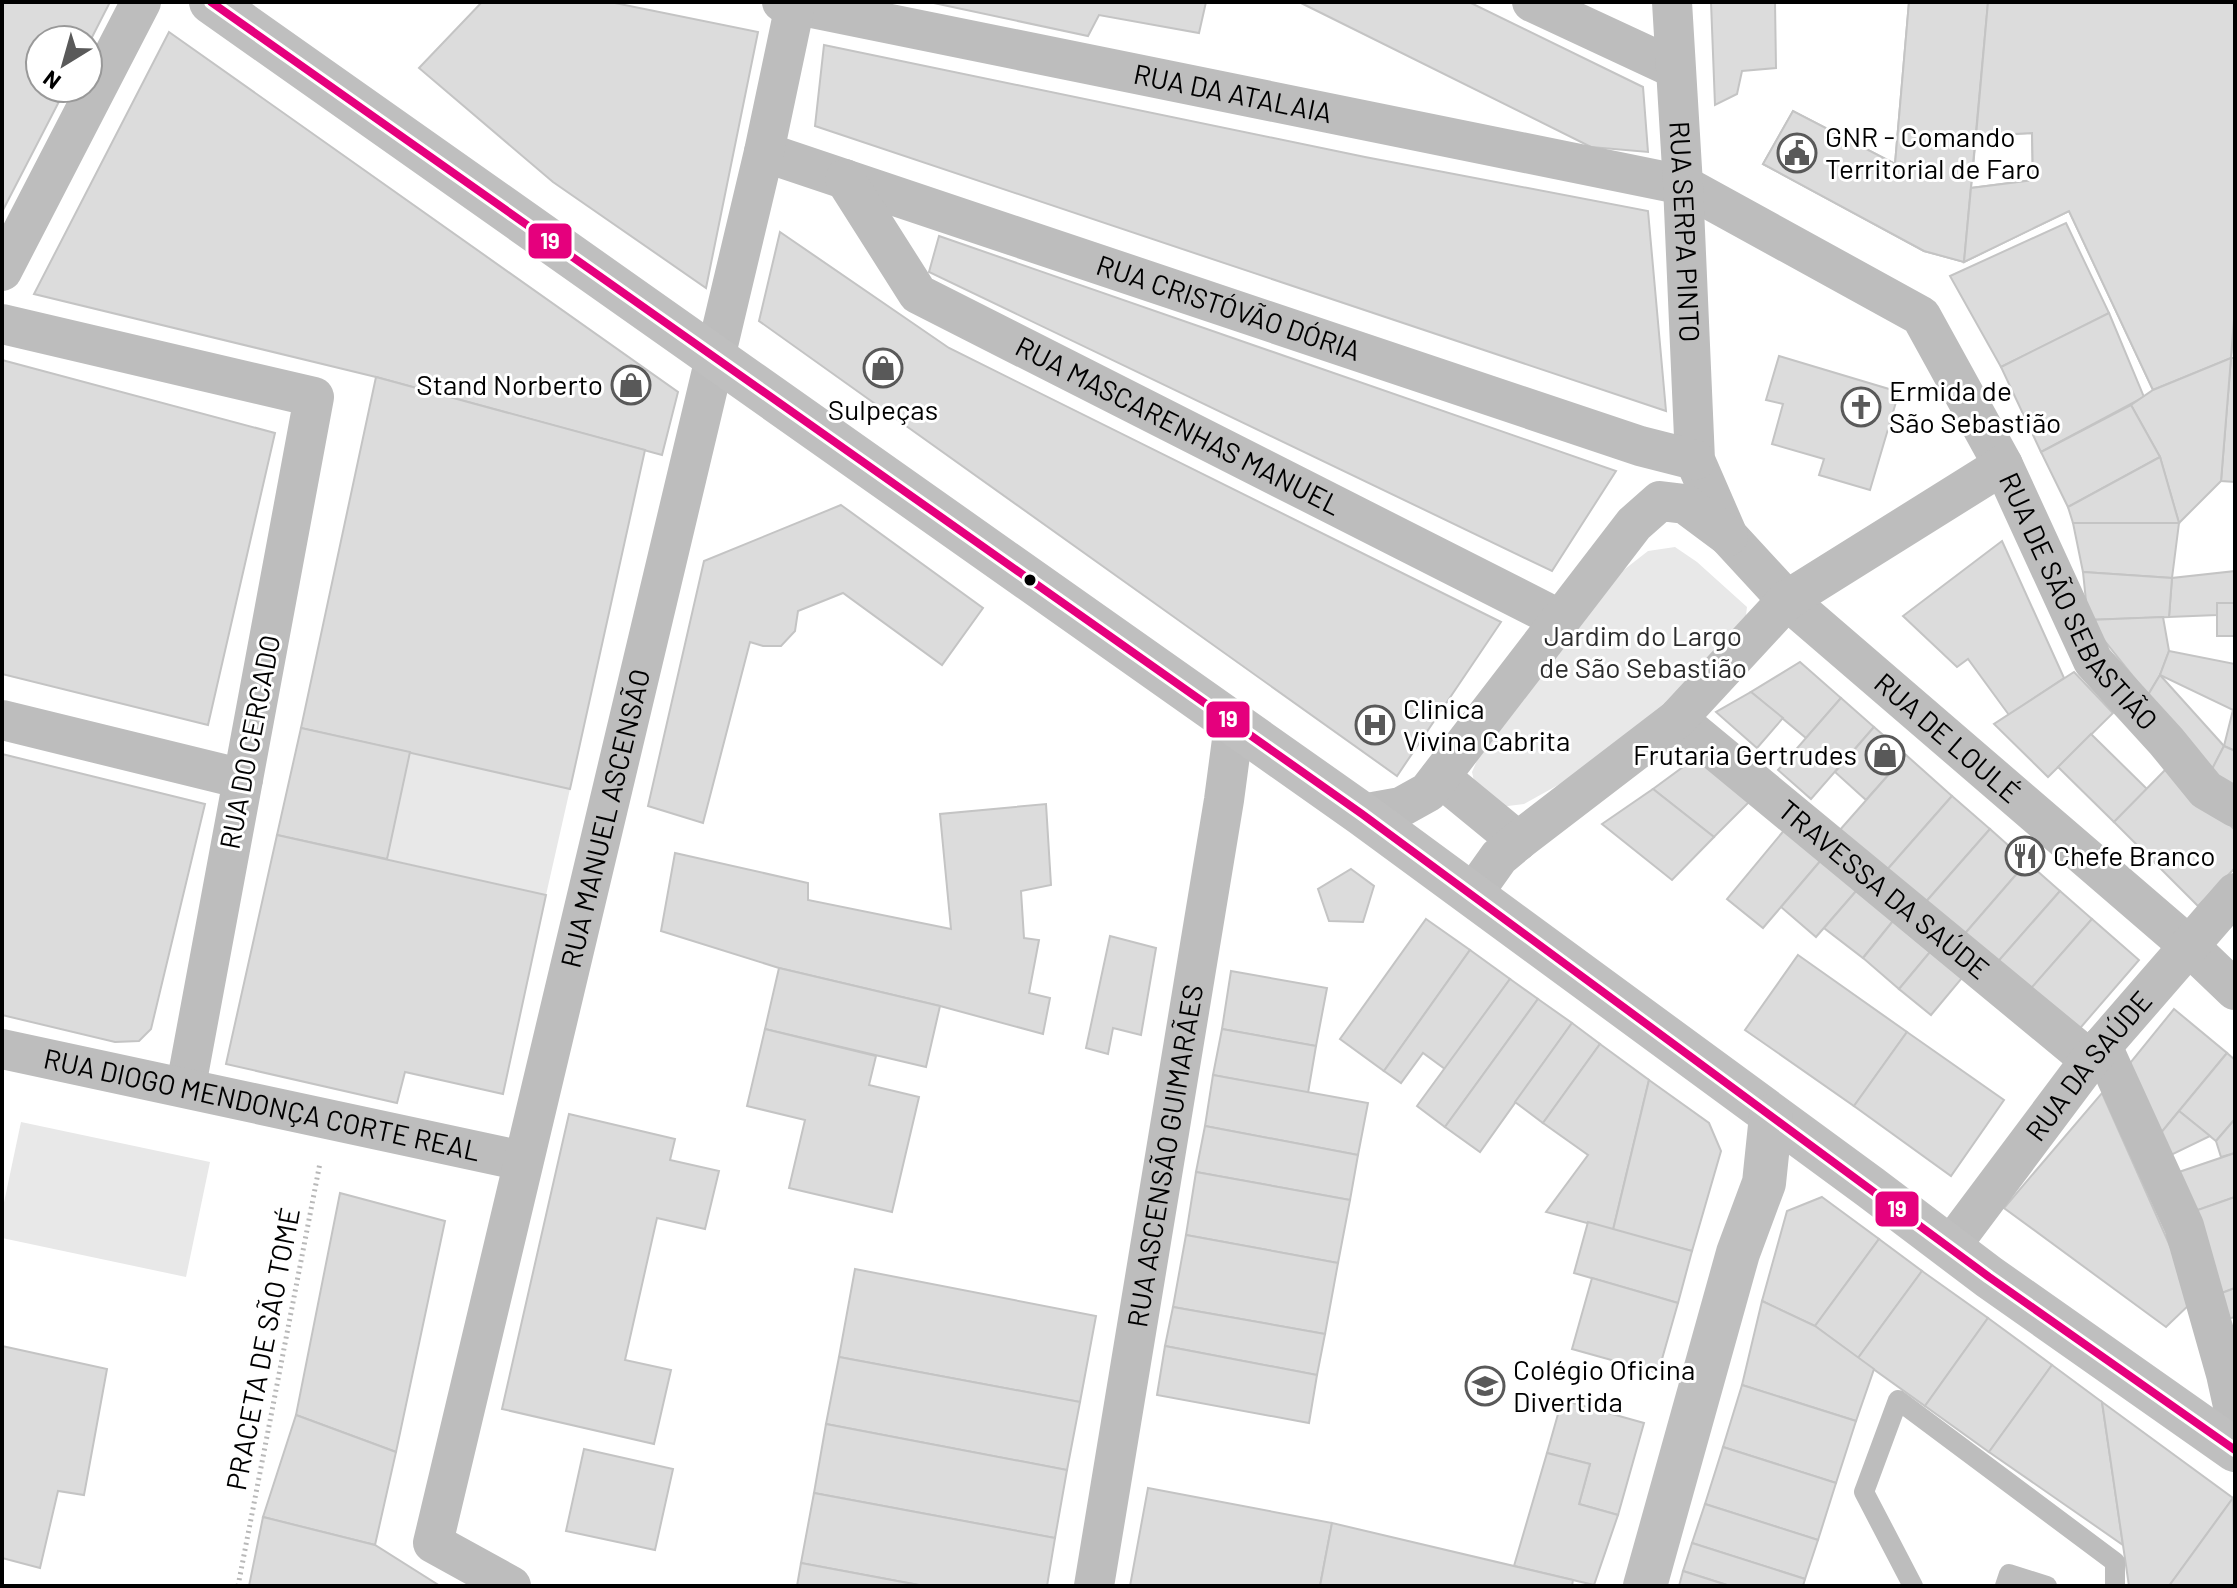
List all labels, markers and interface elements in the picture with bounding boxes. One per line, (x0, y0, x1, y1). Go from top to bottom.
north arrow (24, 24, 104, 104)
street label: RUA DA ATALAIA (1131, 56, 1335, 129)
text: N (38, 66, 65, 96)
place label: GNR - Comando Territorial de Faro (1825, 119, 2041, 185)
street label: RUA SERPA PINTO (1663, 120, 1708, 343)
public building icon: GNR - Comando Territorial de Faro (1776, 132, 1818, 174)
line badge: 19 (527, 222, 573, 260)
text: 19 (540, 227, 560, 253)
street label: RUA CRISTÓVÃO DÓRIA (1092, 247, 1365, 367)
street label: RUA MASCARENHAS MANUEL (1010, 328, 1347, 522)
shop icon: Sulpeças (862, 347, 904, 389)
shop icon: Stand Norberto (610, 364, 652, 406)
place label: Stand Norberto (416, 367, 603, 401)
place label: Ermida de São Sebastião (1889, 373, 2061, 439)
church icon: Ermida de São Sebastião (1840, 386, 1882, 428)
place label: Sulpeças (828, 392, 938, 426)
street label: RUA DE SÃO SEBASTIÃO (1993, 467, 2165, 737)
unlabelled marker (1022, 572, 1038, 588)
park label: Jardim do Largo de São Sebastião (1539, 618, 1747, 684)
street label: RUA DO CERCADO (212, 632, 286, 852)
street label: RUA MANUEL ASCENSÃO (553, 665, 656, 971)
street label: RUA DE LOULÉ (1868, 665, 2028, 809)
place label: Clinica Vivina Cabrita (1403, 691, 1570, 757)
line badge: 19 (1205, 700, 1251, 739)
hospital icon: Clinica Vivina Cabrita (1354, 704, 1396, 746)
text: 19 (1218, 705, 1238, 731)
shop icon: Frutaria Gertrudes (1864, 734, 1906, 776)
place label: Frutaria Gertrudes (1633, 737, 1857, 771)
street label: TRAVESSA DA SAÚDE (1772, 792, 1997, 986)
restaurant icon: Chefe Branco (2004, 835, 2046, 877)
place label: Chefe Branco (2053, 838, 2215, 872)
street label: RUA ASCENSÃO GUIMARÃES (1119, 982, 1209, 1330)
street label: RUA DA SAÚDE (2017, 983, 2158, 1147)
street label: RUA DIOGO MENDONÇA CORTE REAL (41, 1040, 484, 1167)
line badge: 19 (1874, 1190, 1920, 1228)
text: 19 (1887, 1195, 1907, 1221)
street label: PRACETA DE SÃO TOMÉ (218, 1205, 306, 1493)
place label: Colégio Oficina Divertida (1513, 1352, 1695, 1418)
school or university icon: Colégio Oficina Divertida (1464, 1365, 1506, 1407)

